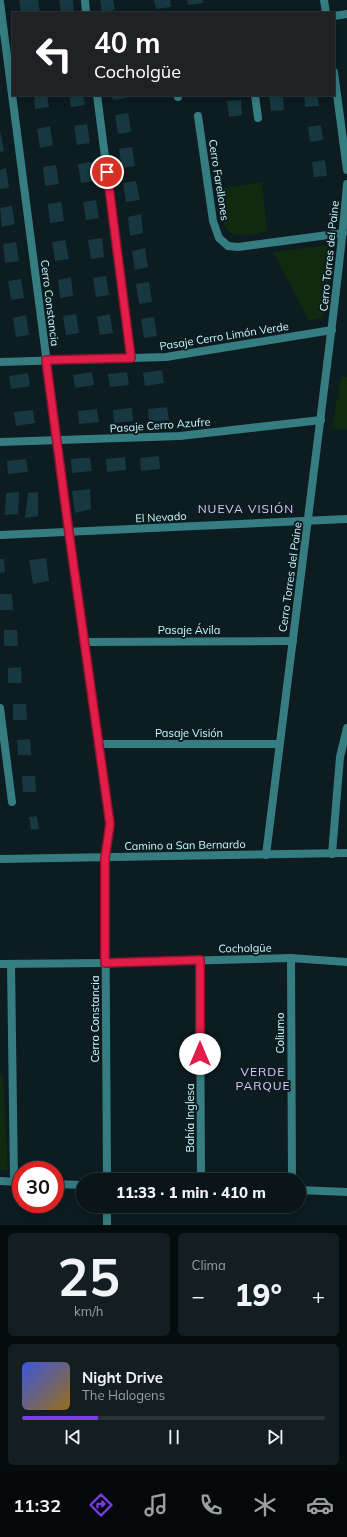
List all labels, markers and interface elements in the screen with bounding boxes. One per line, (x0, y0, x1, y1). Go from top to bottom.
text: 40 m (94, 25, 160, 60)
icon: left (28, 28, 80, 80)
text: Cocholgüe (94, 60, 181, 83)
street label: Cerro Farellones (206, 138, 232, 222)
pin (90, 155, 124, 189)
icon: arrive (96, 161, 118, 183)
street label: Cerro Torres del Paine (316, 200, 342, 312)
street label: Cerro Constancia (38, 259, 62, 347)
street label: Pasaje Cerro Limón Verde (158, 319, 290, 353)
street label: Pasaje Cerro Azufre (109, 414, 211, 436)
district label: NUEVA VISIÓN (198, 501, 294, 516)
street label: El Nevado (135, 509, 187, 525)
street label: Cerro Torres del Paine (275, 521, 305, 633)
street label: Pasaje Ávila (158, 623, 220, 637)
street label: Pasaje Visión (155, 726, 223, 740)
street label: Camino a San Bernardo (124, 837, 246, 853)
street label: Cocholgüe (218, 941, 272, 955)
street label: Cerro Constancia (88, 975, 102, 1063)
street label: Coliumo (273, 1013, 287, 1053)
position arrow (179, 1033, 221, 1075)
district label: VERDE PARQUE (235, 1064, 291, 1093)
street label: Bahía Inglesa (183, 1083, 197, 1153)
speed limit sign: 30 (12, 1161, 64, 1213)
text: 11:33 · 1 min · 410 m (116, 1183, 266, 1202)
text: 25 (58, 1244, 120, 1309)
text: Clima (192, 1257, 226, 1273)
text: 19° (234, 1276, 282, 1314)
text: − (192, 1282, 205, 1310)
text: + (312, 1282, 325, 1310)
text: km/h (74, 1303, 103, 1319)
text: Night Drive (82, 1368, 163, 1387)
text: The Halogens (82, 1387, 165, 1403)
icon: previous (62, 1426, 84, 1448)
icon: pause (163, 1426, 185, 1448)
icon: next (264, 1426, 286, 1448)
icon: directions (87, 1491, 115, 1519)
icon: music (142, 1491, 170, 1519)
icon: phone (197, 1491, 225, 1519)
icon: climate (251, 1491, 279, 1519)
icon: car (306, 1491, 334, 1519)
text: 11:32 (13, 1494, 61, 1517)

